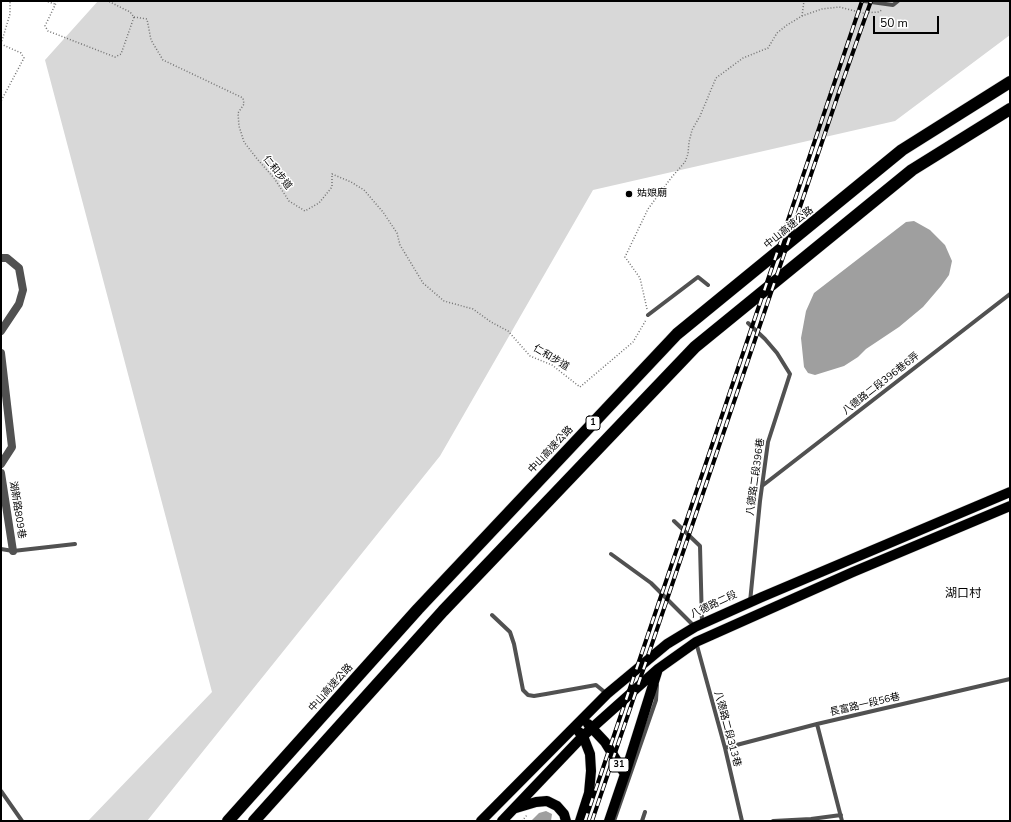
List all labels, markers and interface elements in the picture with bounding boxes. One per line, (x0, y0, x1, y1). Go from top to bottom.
scale bar (875, 8, 941, 34)
text: 50 m (880, 15, 908, 31)
street label: 仁和步道 (260, 154, 294, 192)
place label: 姑娘廟 (637, 188, 667, 200)
marker: 姑娘廟 (624, 189, 634, 199)
street label: 中山高速公路 (762, 204, 816, 252)
street label: 仁和步道 (531, 343, 571, 373)
street label: 八德路二段396巷6弄 (840, 350, 922, 418)
road number: 1 (586, 416, 600, 430)
street label: 中山高速公路 (526, 424, 576, 476)
street label: 八德路二段396巷 (745, 438, 767, 516)
street label: 湖新路809巷 (7, 480, 27, 540)
district label: 湖口村 (945, 587, 981, 601)
street label: 八德路二段 (689, 589, 739, 621)
street label: 中山高速公路 (306, 662, 356, 714)
street label: 八德路二段313巷 (711, 690, 743, 768)
street label: 長富路一段56巷 (829, 691, 901, 719)
road number: 31 (609, 758, 629, 772)

